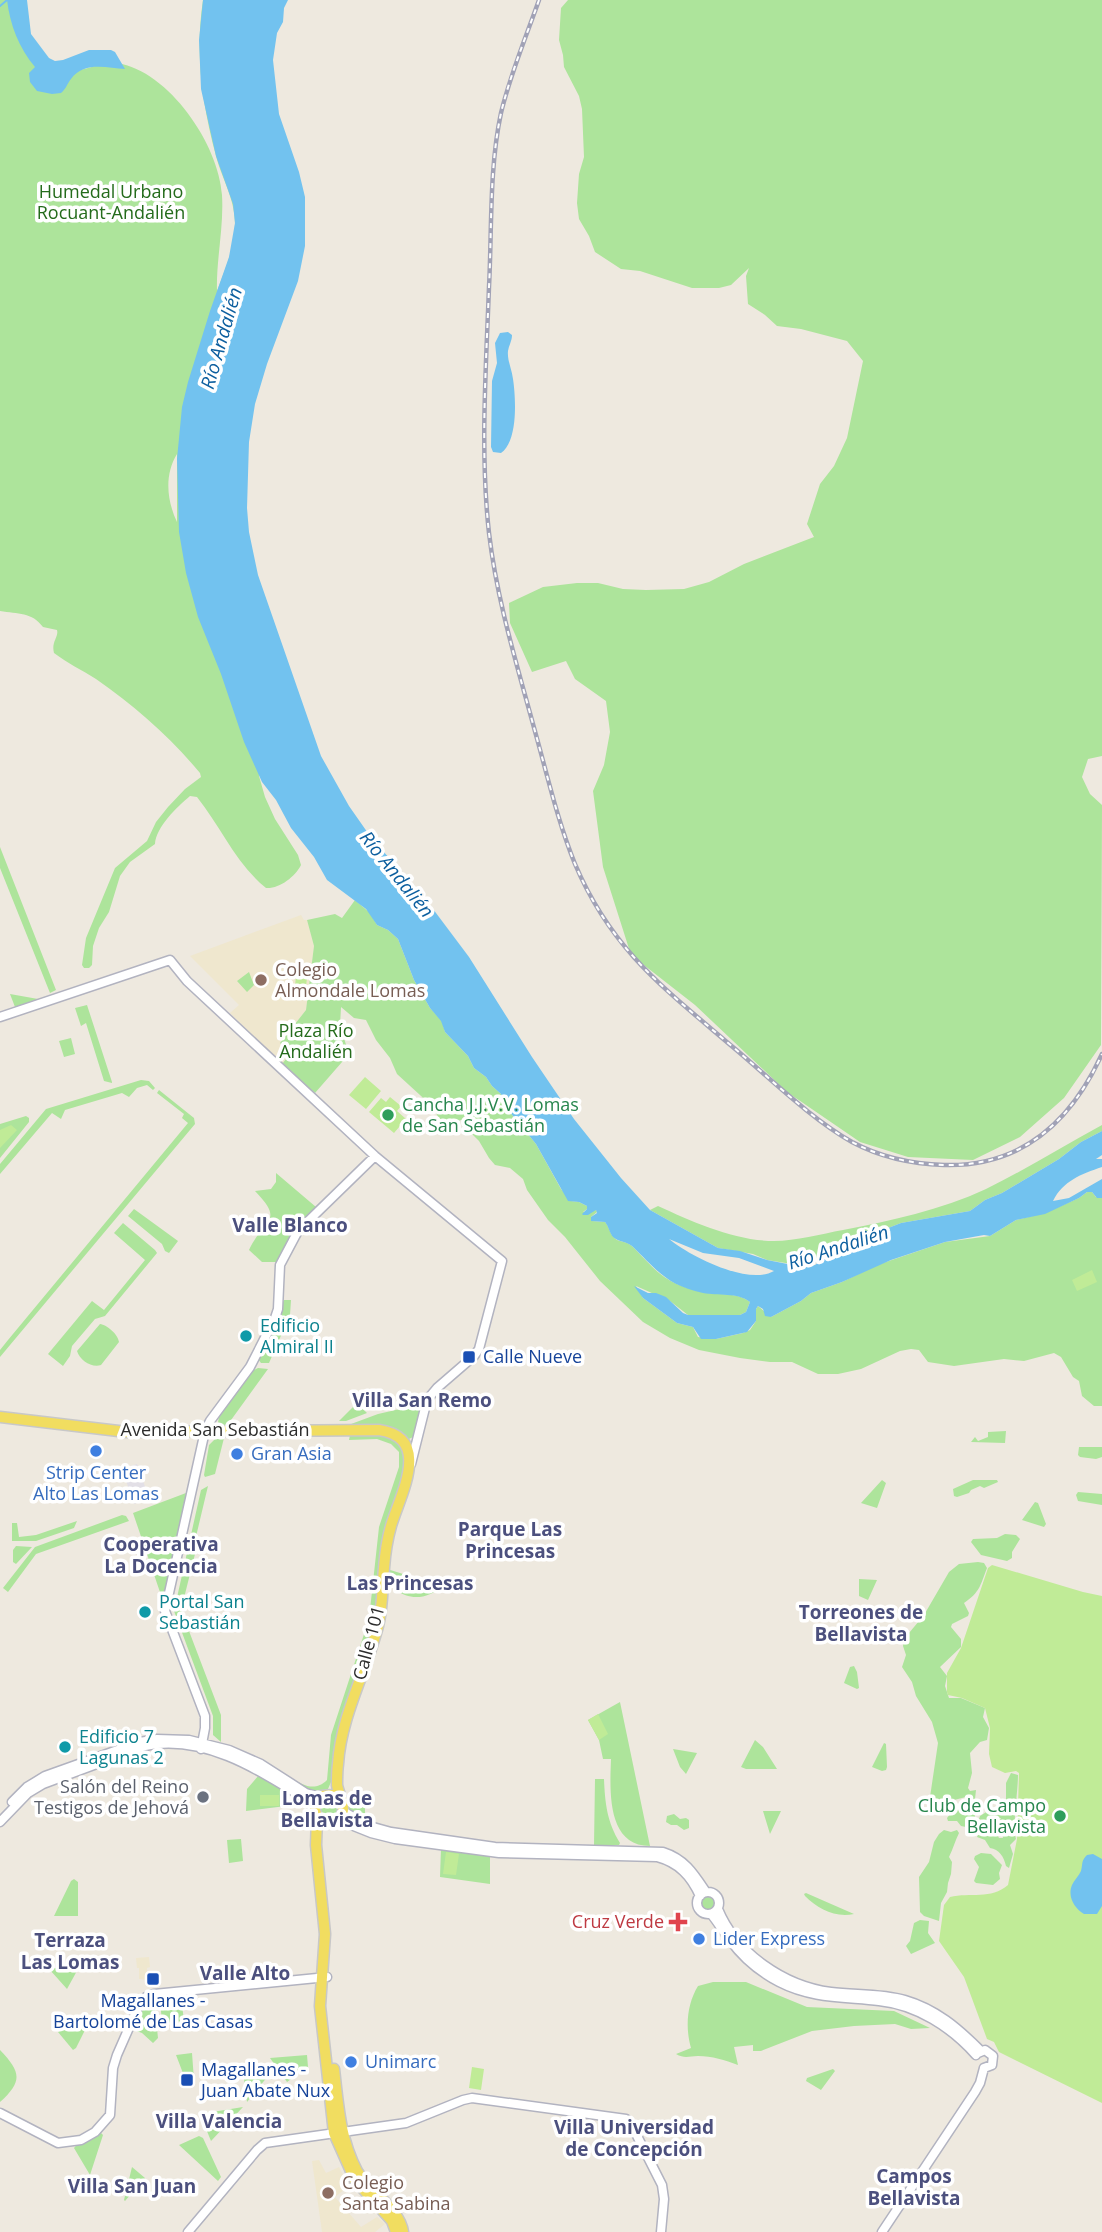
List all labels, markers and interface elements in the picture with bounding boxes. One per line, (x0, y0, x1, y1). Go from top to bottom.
park label: Humedal Urbano Rocuant-Andalién (37, 179, 185, 224)
water label: Río Andalién (194, 284, 248, 392)
water label: Río Andalién (354, 825, 440, 923)
place label: Colegio Almondale Lomas (275, 957, 425, 1002)
marker: Colegio Almondale Lomas (253, 972, 269, 988)
park label: Plaza Río Andalién (279, 1018, 353, 1063)
place label: Cancha J.J.V.V. Lomas de San Sebastián (402, 1092, 579, 1137)
marker: Cancha J.J.V.V. Lomas de San Sebastián (380, 1107, 396, 1123)
district label: Valle Blanco (232, 1212, 348, 1238)
water label: Río Andalién (784, 1218, 892, 1276)
place label: Edificio Almiral II (260, 1313, 334, 1358)
marker: Edificio Almiral II (238, 1328, 254, 1344)
place label: Calle Nueve (483, 1344, 582, 1368)
marker: Calle Nueve (461, 1349, 477, 1365)
district label: Villa San Remo (352, 1387, 492, 1413)
street label: Avenida San Sebastián (121, 1417, 309, 1441)
place label: Gran Asia (251, 1441, 332, 1465)
marker: Strip Center Alto Las Lomas (88, 1443, 104, 1459)
marker: Gran Asia (229, 1446, 245, 1462)
place label: Strip Center Alto Las Lomas (33, 1460, 159, 1505)
district label: Parque Las Princesas (458, 1516, 562, 1564)
district label: Cooperativa La Docencia (103, 1531, 219, 1579)
district label: Las Princesas (347, 1570, 473, 1596)
place label: Portal San Sebastián (159, 1589, 245, 1634)
district label: Torreones de Bellavista (799, 1599, 923, 1647)
street label: Calle 101 (347, 1603, 389, 1683)
marker: Portal San Sebastián (137, 1604, 153, 1620)
place label: Edificio 7 Lagunas 2 (79, 1724, 164, 1769)
marker: Edificio 7 Lagunas 2 (57, 1739, 73, 1755)
place label: Salón del Reino Testigos de Jehová (34, 1774, 189, 1819)
district label: Lomas de Bellavista (281, 1785, 373, 1833)
marker: Salón del Reino Testigos de Jehová (195, 1789, 211, 1805)
place label: Club de Campo Bellavista (918, 1793, 1046, 1838)
marker: Club de Campo Bellavista (1052, 1808, 1068, 1824)
place label: Cruz Verde (572, 1909, 664, 1933)
marker: Cruz Verde (670, 1914, 686, 1930)
place label: Lider Express (713, 1926, 825, 1950)
district label: Terraza Las Lomas (21, 1927, 119, 1975)
marker: Lider Express (691, 1931, 707, 1947)
district label: Valle Alto (200, 1960, 290, 1986)
marker: Magallanes - Bartolomé de Las Casas (145, 1971, 161, 1987)
place label: Magallanes - Bartolomé de Las Casas (53, 1988, 253, 2033)
place label: Unimarc (365, 2049, 437, 2073)
marker: Unimarc (343, 2054, 359, 2070)
place label: Magallanes - Juan Abate Nux (199, 2057, 331, 2102)
marker: Magallanes - Juan Abate Nux (179, 2072, 195, 2088)
district label: Villa Valencia (156, 2108, 282, 2134)
district label: Villa Universidad de Concepción (554, 2114, 714, 2162)
district label: Campos Bellavista (868, 2163, 960, 2211)
place label: Colegio Santa Sabina (342, 2170, 450, 2215)
district label: Villa San Juan (68, 2173, 196, 2199)
marker: Colegio Santa Sabina (320, 2185, 336, 2201)

